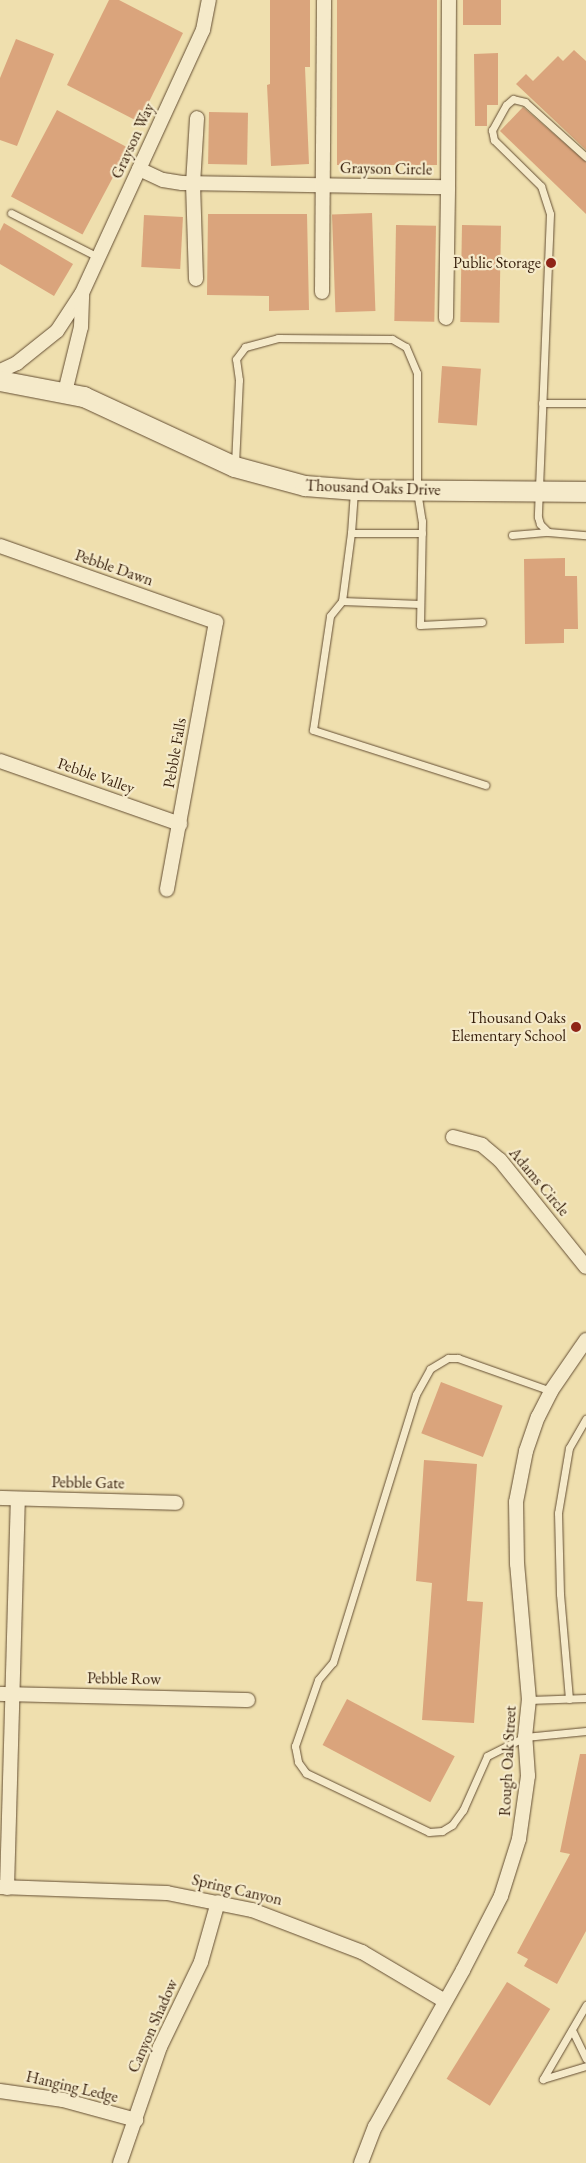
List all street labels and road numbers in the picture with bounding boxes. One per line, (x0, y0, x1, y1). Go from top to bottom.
street label: Grayson Way (107, 100, 159, 182)
street label: Grayson Circle (340, 159, 432, 179)
street label: Thousand Oaks Drive (305, 476, 441, 500)
street label: Pebble Dawn (72, 546, 156, 590)
street label: Pebble Falls (159, 717, 191, 789)
street label: Pebble Valley (55, 754, 137, 798)
street label: Adams Circle (505, 1144, 573, 1220)
street label: Pebble Gate (51, 1473, 125, 1493)
street label: Pebble Row (87, 1669, 161, 1689)
street label: Rough Oak Street (496, 1705, 520, 1817)
street label: Spring Canyon (190, 1870, 284, 1910)
street label: Canyon Shadow (124, 1976, 182, 2076)
street label: Hanging Ledge (24, 2067, 120, 2107)

